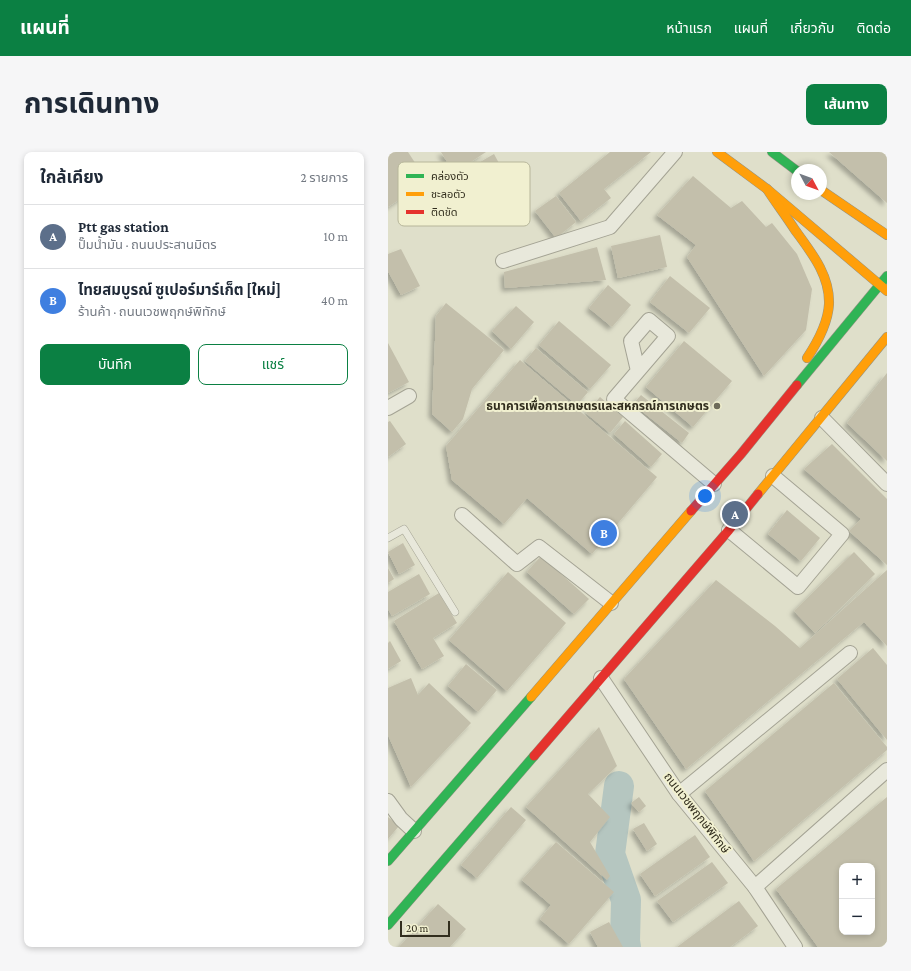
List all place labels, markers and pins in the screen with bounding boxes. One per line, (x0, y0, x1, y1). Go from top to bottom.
place label: ธนาคารเพื่อการเกษตรและสหกรณ์การเกษตร (486, 397, 709, 413)
marker: ธนาคารเพื่อการเกษตรและสหกรณ์การเกษตร (712, 401, 722, 411)
pin: A (722, 499, 748, 529)
pin: B (591, 518, 617, 548)

